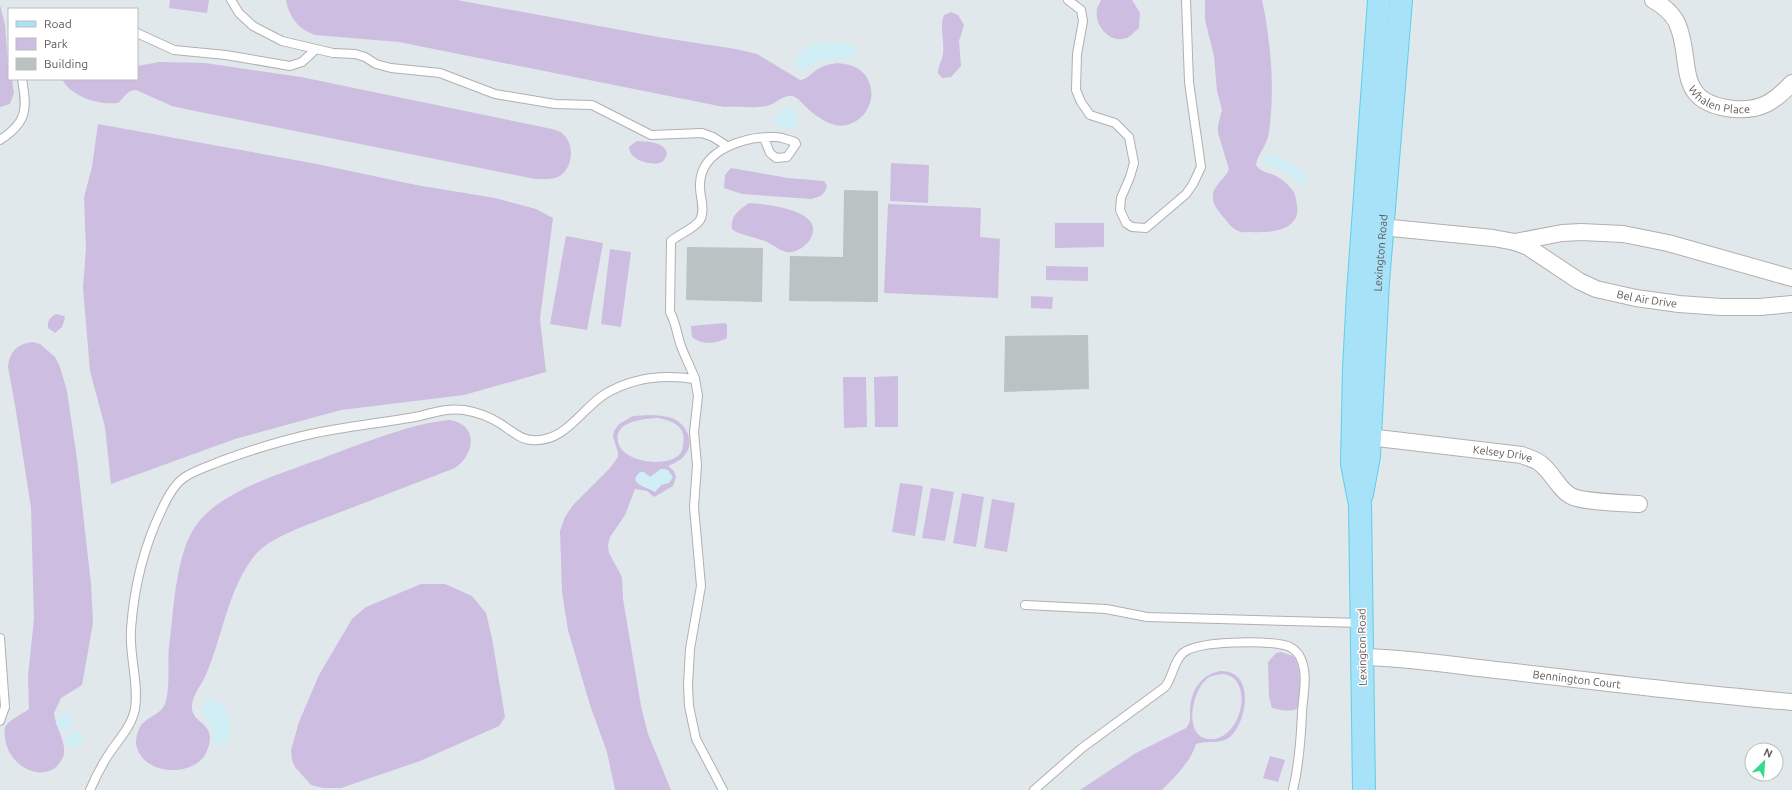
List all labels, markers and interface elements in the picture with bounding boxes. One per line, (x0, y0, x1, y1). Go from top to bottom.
legend (8, 8, 138, 80)
text: Road (44, 17, 72, 30)
text: Park (44, 37, 68, 50)
text: Building (44, 57, 88, 70)
street label: Whalen Place (1686, 83, 1750, 115)
street label: Lexington Road (1372, 214, 1389, 292)
street label: Bel Air Drive (1616, 288, 1678, 310)
street label: Kelsey Drive (1472, 443, 1534, 465)
street label: Lexington Road (1355, 608, 1369, 686)
street label: Bennington Court (1532, 668, 1622, 690)
north arrow (1744, 742, 1784, 782)
text: N (1762, 746, 1774, 760)

